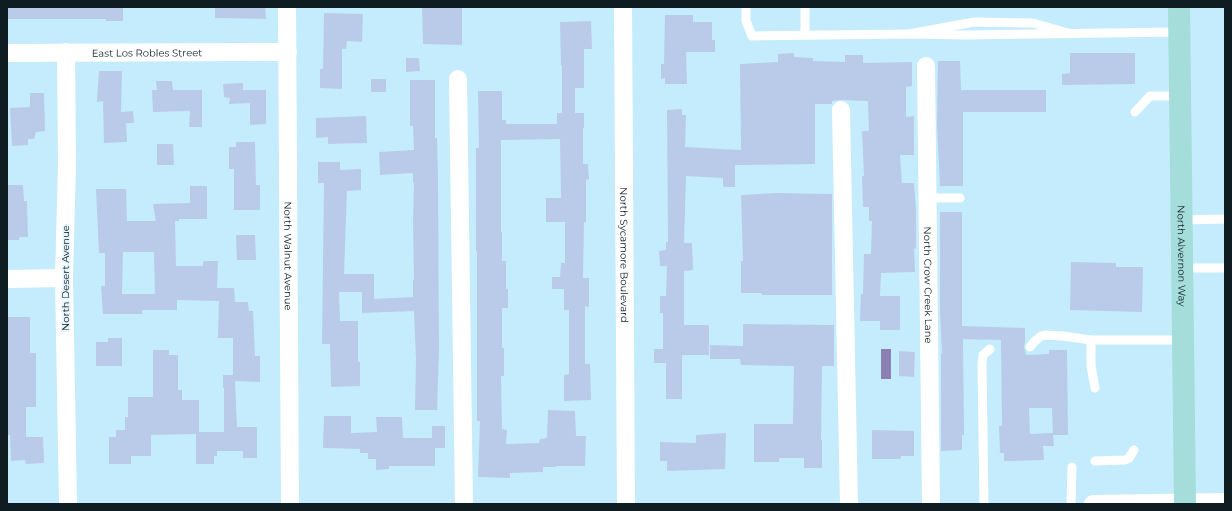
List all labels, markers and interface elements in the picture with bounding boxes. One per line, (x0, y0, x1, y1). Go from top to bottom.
street label: East Los Robles Street (92, 46, 202, 60)
street label: North Sycamore Boulevard (617, 187, 631, 323)
street label: North Walnut Avenue (281, 201, 295, 311)
street label: North Alvernon Way (1174, 205, 1189, 307)
street label: North Desert Avenue (59, 225, 72, 331)
street label: North Crow Creek Lane (921, 226, 935, 343)

